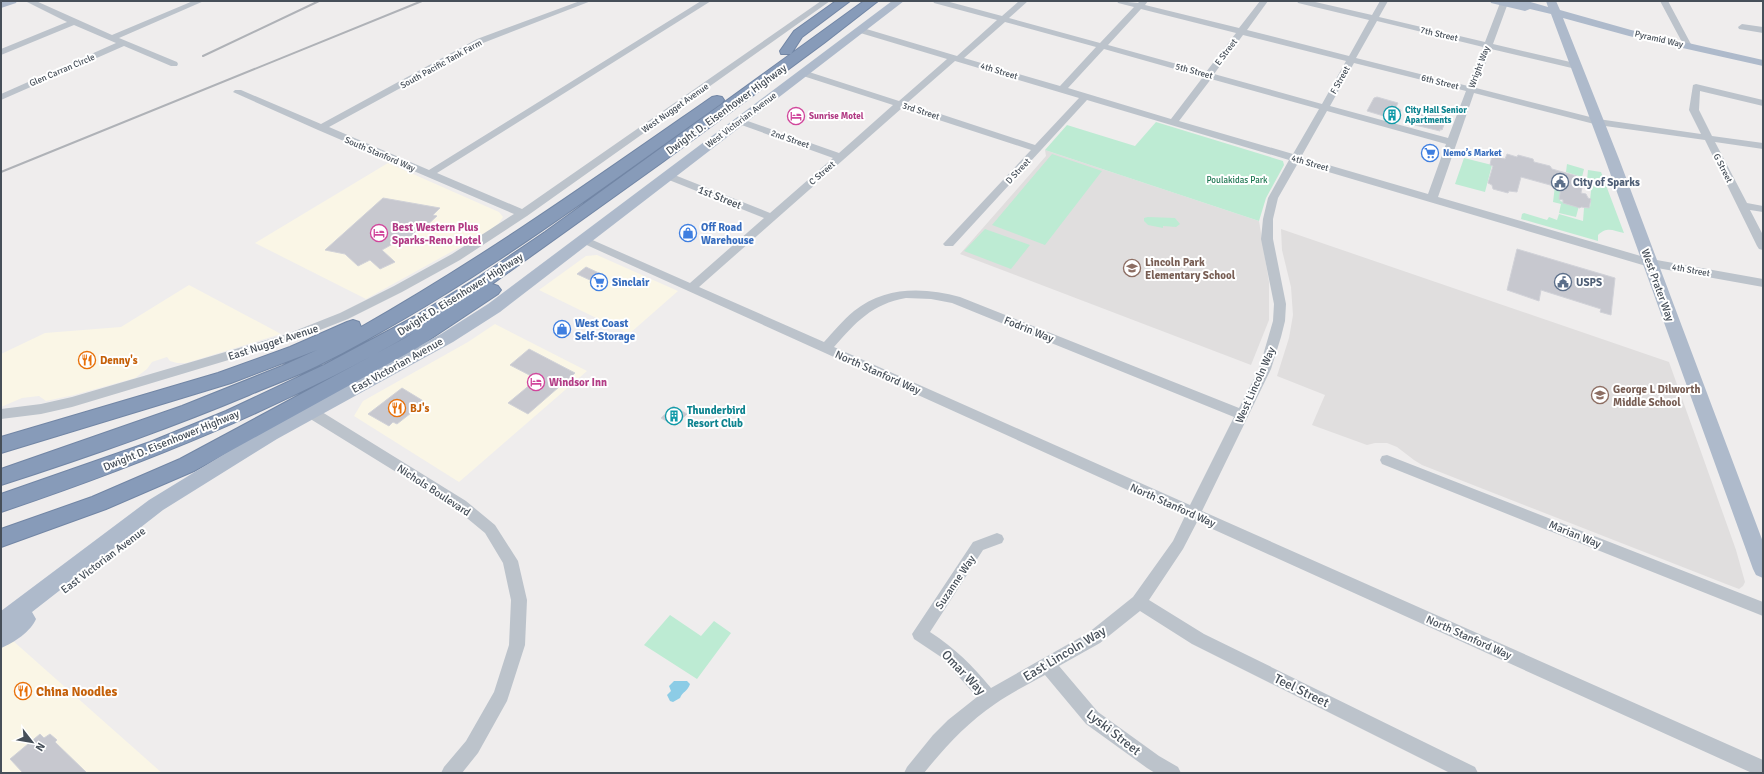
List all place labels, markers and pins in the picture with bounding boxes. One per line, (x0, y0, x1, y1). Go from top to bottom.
building icon: City Hall Senior Apartments (1382, 105, 1402, 125)
place label: City Hall Senior Apartments (1405, 105, 1467, 126)
hotel icon: Sunrise Motel (786, 106, 806, 126)
place label: Sunrise Motel (809, 111, 864, 122)
supermarket icon: Nemo’s Market (1420, 143, 1440, 163)
place label: Nemo’s Market (1443, 148, 1502, 159)
public building icon: City of Sparks (1550, 172, 1570, 192)
place label: City of Sparks (1573, 176, 1640, 189)
place label: Best Western Plus Sparks-Reno Hotel (392, 221, 482, 247)
place label: Off Road Warehouse (701, 221, 755, 247)
hotel icon: Best Western Plus Sparks-Reno Hotel (369, 223, 389, 243)
shop icon: Off Road Warehouse (678, 223, 698, 243)
place label: Lincoln Park Elementary School (1145, 256, 1236, 282)
school or university icon: Lincoln Park Elementary School (1122, 258, 1142, 278)
supermarket icon: Sinclair (589, 272, 609, 292)
public building icon: USPS (1553, 272, 1573, 292)
place label: Sinclair (612, 276, 650, 289)
place label: USPS (1576, 276, 1602, 289)
place label: West Coast Self-Storage (575, 317, 636, 343)
shop icon: West Coast Self-Storage (552, 319, 572, 339)
restaurant icon: Denny's (77, 350, 97, 370)
place label: Denny's (100, 354, 138, 367)
hotel icon: Windsor Inn (526, 372, 546, 392)
place label: Windsor Inn (549, 376, 607, 389)
place label: George L Dilworth Middle School (1613, 383, 1700, 409)
school or university icon: George L Dilworth Middle School (1590, 385, 1610, 405)
restaurant icon: BJ's (387, 398, 407, 418)
place label: BJ's (410, 402, 429, 415)
place label: Thunderbird Resort Club (687, 404, 746, 430)
building icon: Thunderbird Resort Club (664, 406, 684, 426)
restaurant icon: China Noodles (13, 681, 33, 701)
place label: China Noodles (36, 684, 117, 700)

